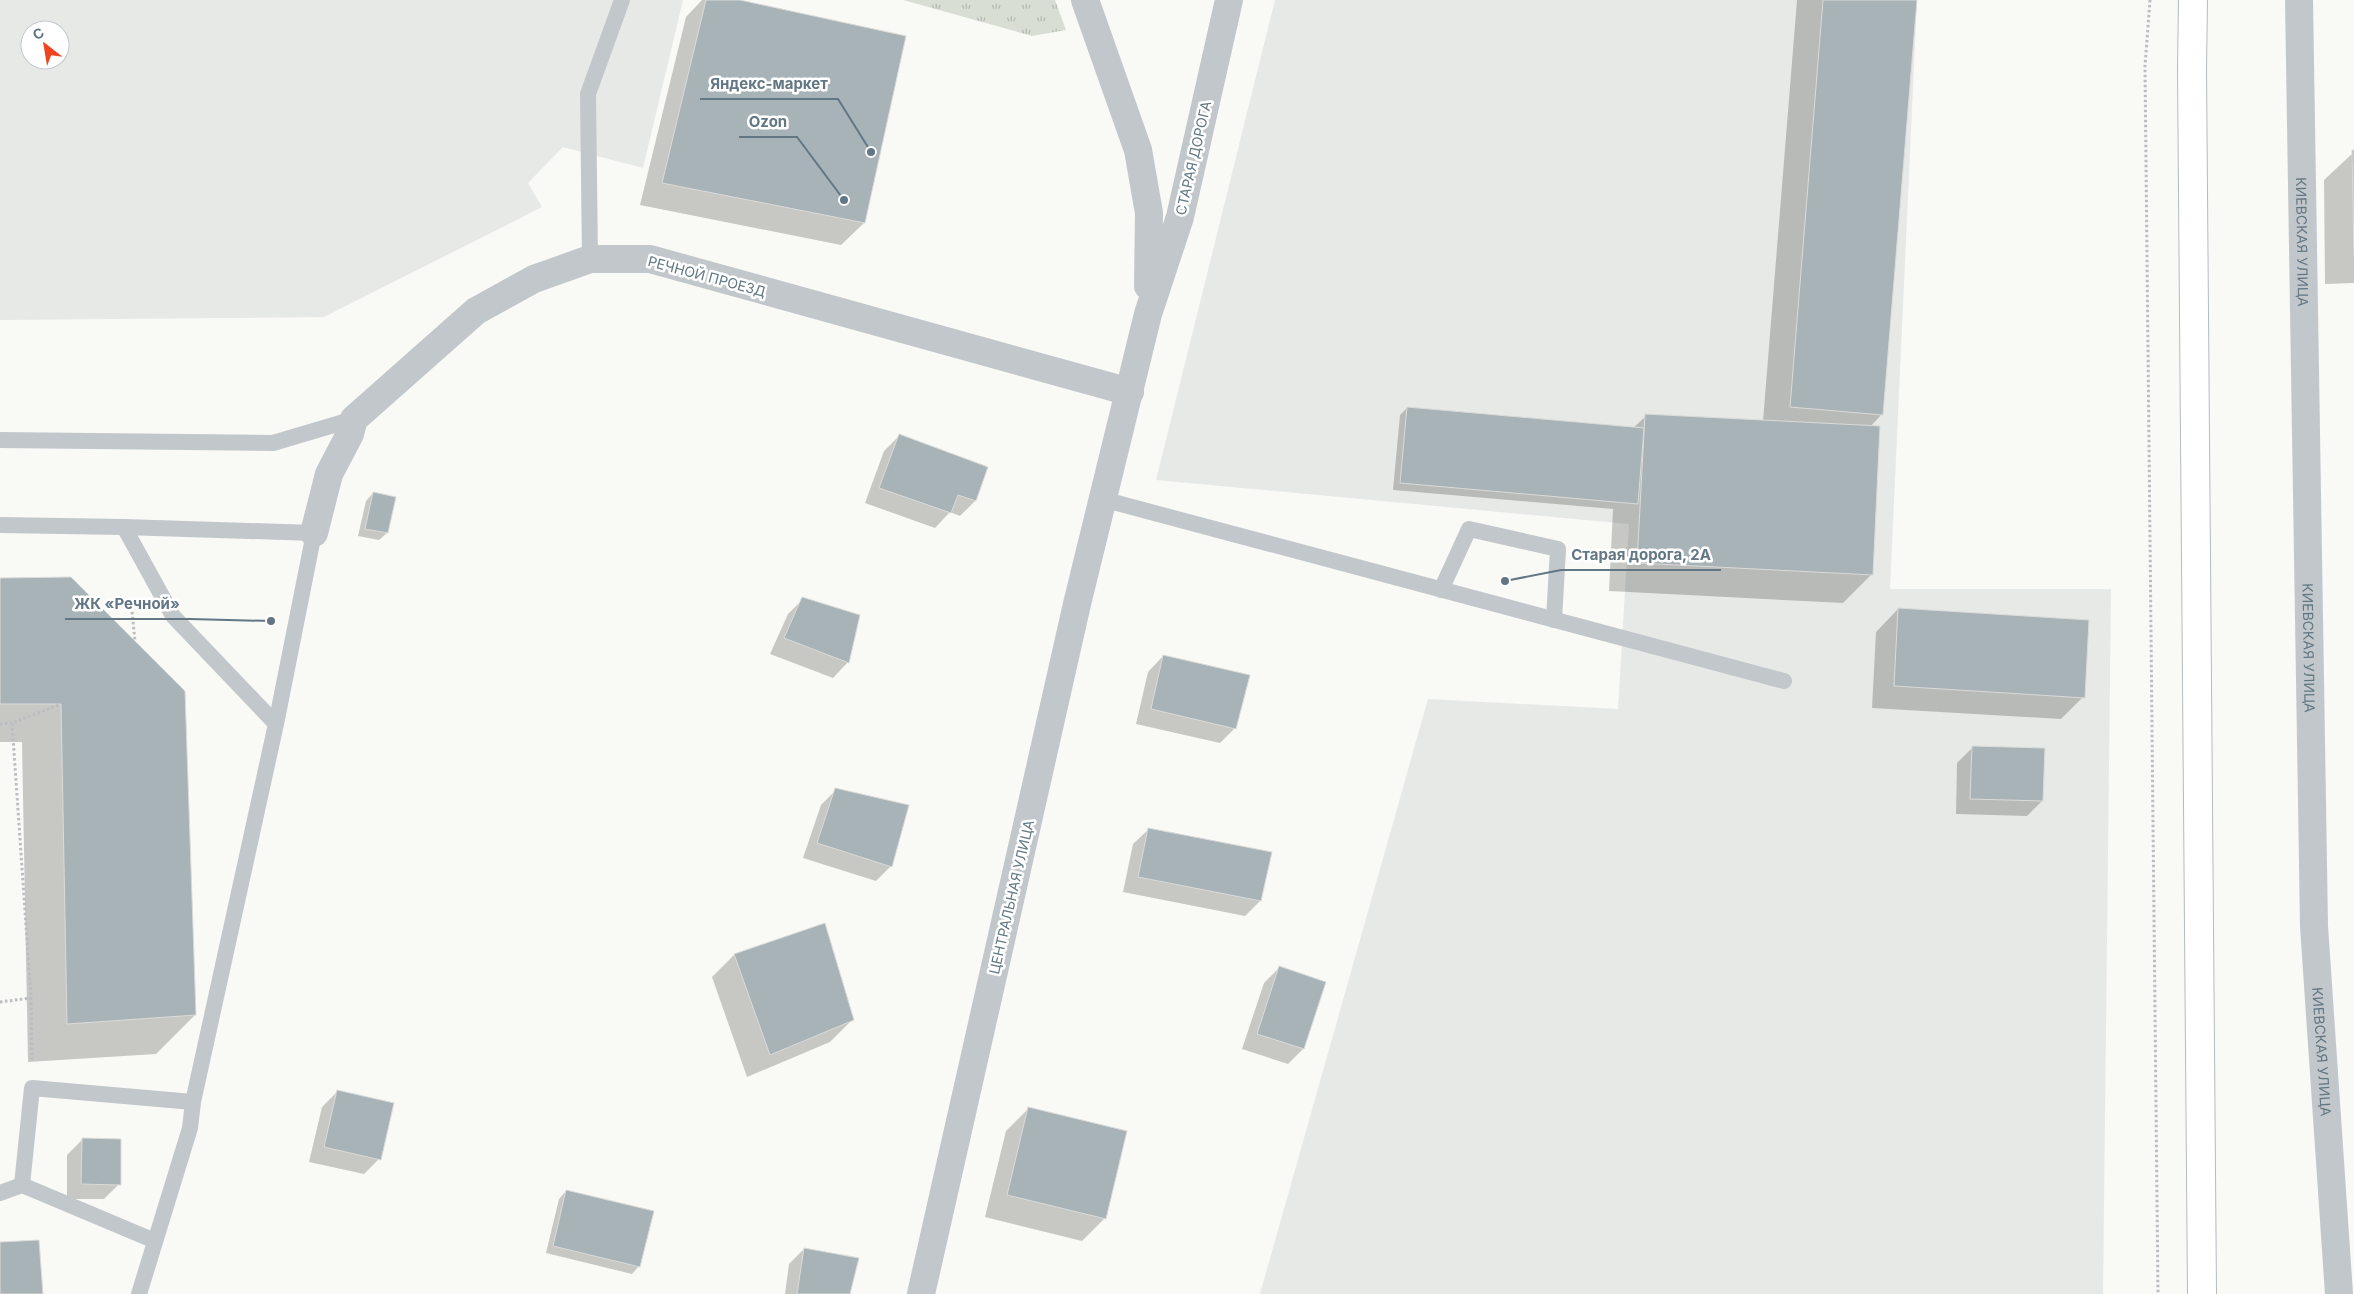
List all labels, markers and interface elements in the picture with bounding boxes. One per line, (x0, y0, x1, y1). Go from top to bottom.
north arrow (20, 20, 70, 70)
text: С (29, 23, 47, 43)
callout: Яндекс-маркет (700, 69, 838, 99)
text: Яндекс-маркет (710, 74, 828, 93)
street label: СТАРАЯ ДОРОГА (1172, 99, 1214, 217)
callout: Ozon (739, 107, 797, 137)
text: Ozon (749, 112, 787, 131)
street label: КИЕВСКАЯ УЛИЦА (2293, 177, 2312, 307)
street label: РЕЧНОЙ ПРОЕЗД (646, 251, 768, 300)
callout: Старая дорога, 2А (1561, 540, 1721, 570)
text: Старая дорога, 2А (1571, 545, 1711, 564)
street label: КИЕВСКАЯ УЛИЦА (2300, 583, 2319, 713)
callout: ЖК «Речной» (65, 589, 190, 619)
text: ЖК «Речной» (74, 594, 180, 613)
street label: ЦЕНТРАЛЬНАЯ УЛИЦА (985, 818, 1037, 976)
street label: КИЕВСКАЯ УЛИЦА (2310, 986, 2335, 1117)

